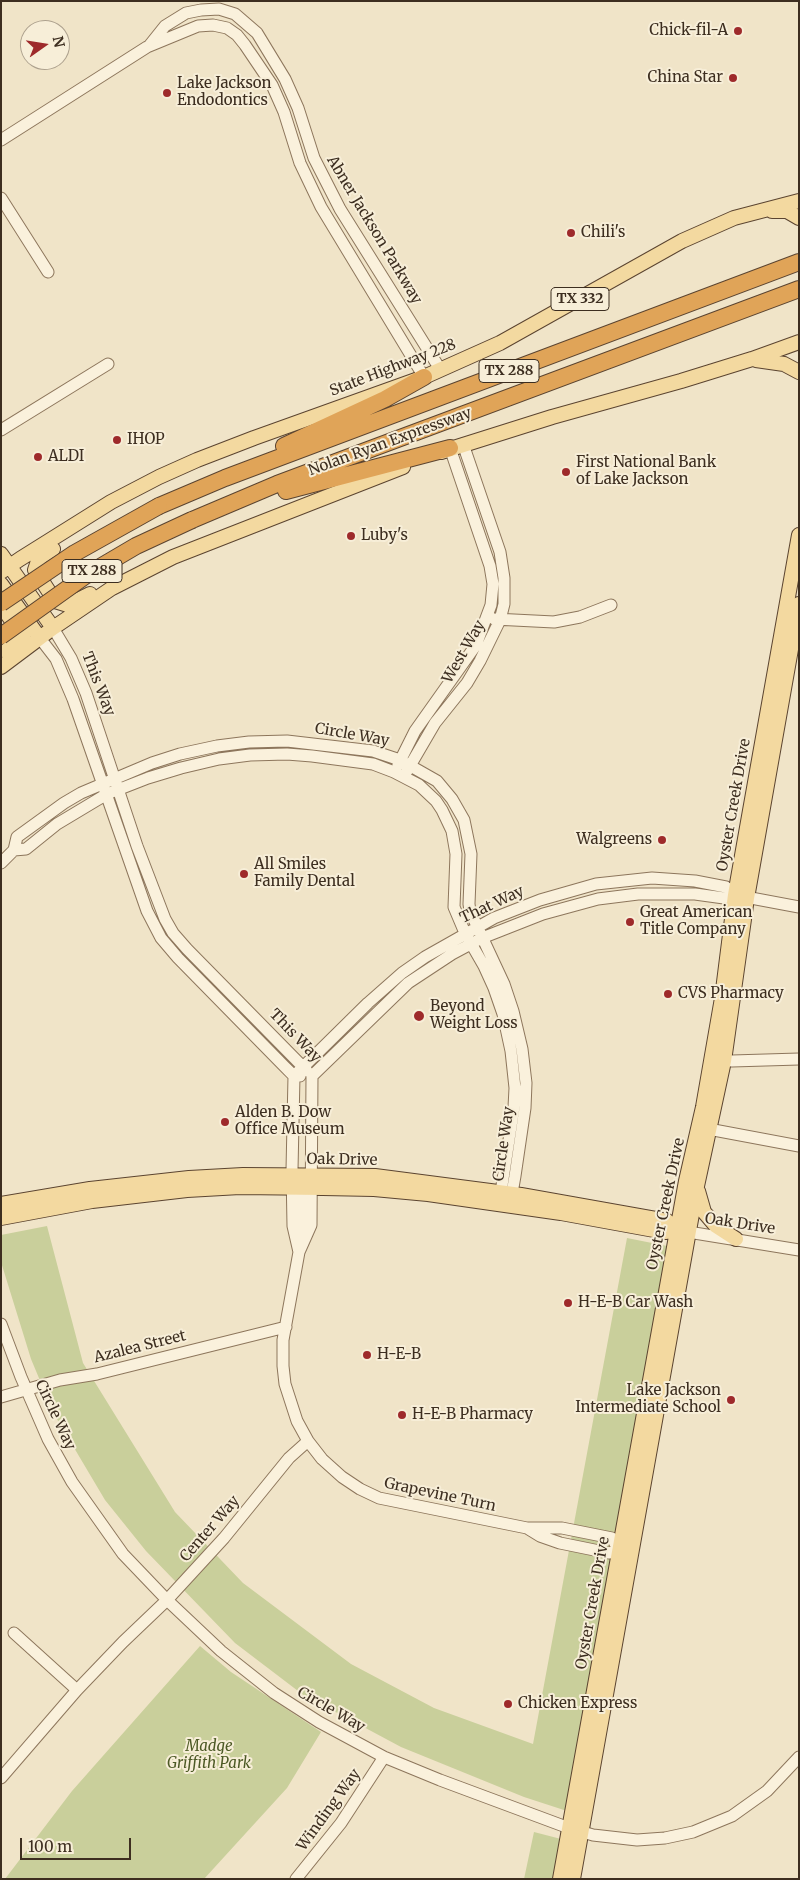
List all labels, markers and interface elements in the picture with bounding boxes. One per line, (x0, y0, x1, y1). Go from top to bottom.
north arrow (20, 20, 70, 70)
place label: Chick-fil-A (649, 22, 728, 40)
marker: Chick-fil-A (732, 25, 744, 37)
text: N (49, 34, 69, 49)
place label: China Star (647, 69, 723, 87)
marker: China Star (727, 72, 739, 84)
place label: Lake Jackson Endodontics (177, 75, 272, 110)
marker: Lake Jackson Endodontics (161, 87, 173, 99)
street label: Abner Jackson Parkway (323, 153, 425, 307)
place label: Chili's (581, 224, 625, 242)
marker: Chili's (565, 227, 577, 239)
road number: TX 332 (551, 288, 609, 310)
street label: State Highway 228 (327, 336, 459, 400)
road number: TX 288 (479, 360, 539, 382)
street label: Nolan Ryan Expressway (306, 404, 474, 480)
place label: IHOP (127, 431, 165, 449)
marker: IHOP (111, 434, 123, 446)
place label: ALDI (48, 448, 84, 466)
marker: ALDI (32, 451, 44, 463)
place label: First National Bank of Lake Jackson (576, 454, 716, 489)
marker: First National Bank of Lake Jackson (560, 466, 572, 478)
place label: Luby's (361, 527, 408, 545)
marker: Luby's (345, 530, 357, 542)
road number: TX 288 (62, 560, 122, 582)
street label: West Way (439, 617, 489, 687)
street label: This Way (78, 650, 118, 718)
street label: Circle Way (313, 720, 391, 750)
street label: Oyster Creek Drive (713, 737, 755, 873)
place label: Walgreens (576, 831, 652, 849)
marker: Walgreens (656, 834, 668, 846)
place label: All Smiles Family Dental (254, 856, 355, 891)
marker: All Smiles Family Dental (238, 868, 250, 880)
street label: That Way (457, 882, 527, 928)
place label: Great American Title Company (640, 904, 753, 939)
marker: Great American Title Company (624, 916, 636, 928)
place label: CVS Pharmacy (678, 985, 784, 1003)
marker: CVS Pharmacy (662, 988, 674, 1000)
place label: Beyond Weight Loss (430, 998, 518, 1033)
street label: This Way (265, 1006, 325, 1066)
marker: Beyond Weight Loss (412, 1009, 426, 1023)
place label: Alden B. Dow Office Museum (235, 1104, 345, 1139)
street label: Circle Way (490, 1106, 518, 1182)
marker: Alden B. Dow Office Museum (219, 1116, 231, 1128)
street label: Oyster Creek Drive (643, 1136, 689, 1272)
street label: Oak Drive (306, 1150, 378, 1170)
street label: Oak Drive (704, 1210, 776, 1238)
place label: H-E-B Car Wash (578, 1294, 693, 1312)
marker: H-E-B Car Wash (562, 1297, 574, 1309)
street label: Azalea Street (92, 1327, 188, 1367)
place label: H-E-B (377, 1346, 421, 1364)
marker: H-E-B (361, 1349, 373, 1361)
street label: Circle Way (31, 1377, 79, 1453)
place label: Lake Jackson Intermediate School (575, 1382, 721, 1417)
marker: Lake Jackson Intermediate School (725, 1394, 737, 1406)
place label: H-E-B Pharmacy (412, 1406, 533, 1424)
marker: H-E-B Pharmacy (396, 1409, 408, 1421)
street label: Grapevine Turn (382, 1474, 498, 1516)
street label: Center Way (176, 1492, 244, 1566)
street label: Oyster Creek Drive (572, 1535, 614, 1671)
street label: Circle Way (294, 1683, 368, 1737)
place label: Chicken Express (518, 1695, 637, 1713)
marker: Chicken Express (502, 1698, 514, 1710)
park label: Madge Griffith Park (167, 1738, 251, 1773)
street label: Winding Way (293, 1766, 365, 1854)
scale bar (22, 1828, 134, 1860)
text: 100 m (28, 1837, 72, 1856)

